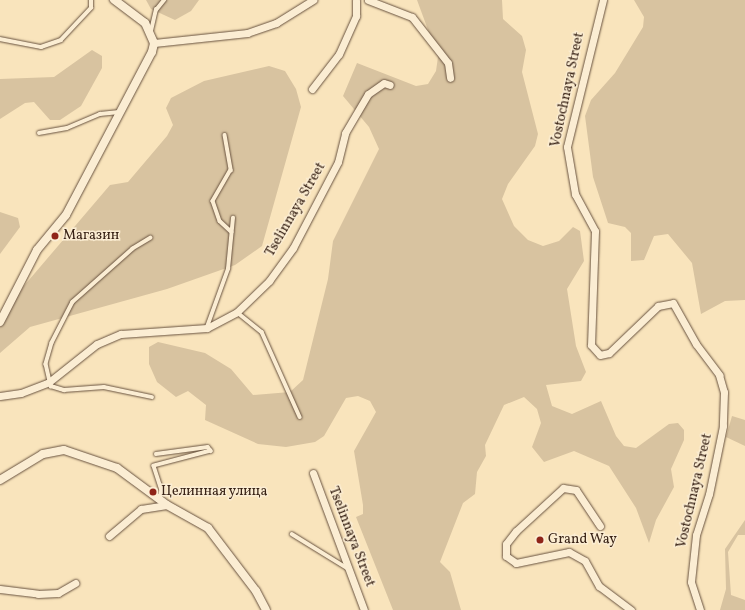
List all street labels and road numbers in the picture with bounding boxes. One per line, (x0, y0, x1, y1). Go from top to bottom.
street label: Vostochnaya Street (548, 31, 588, 149)
street label: Tselinnaya Street (262, 160, 330, 260)
street label: Vostochnaya Street (674, 432, 716, 550)
street label: Tselinnaya Street (324, 485, 378, 589)

